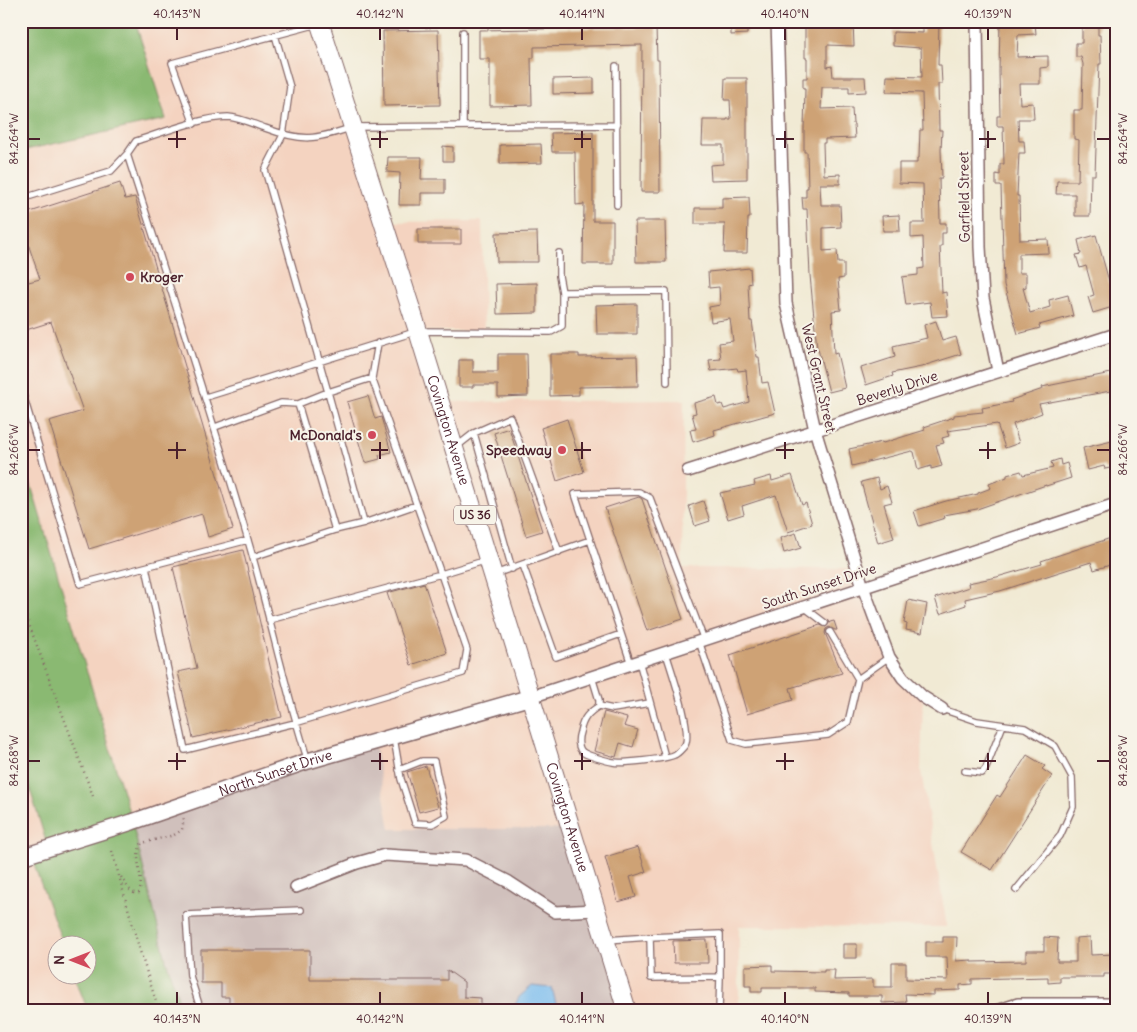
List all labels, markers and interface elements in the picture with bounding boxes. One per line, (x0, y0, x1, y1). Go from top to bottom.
text: 40.143°N (153, 6, 201, 21)
text: 40.142°N (356, 6, 404, 21)
text: 40.141°N (559, 6, 605, 21)
text: 40.140°N (761, 6, 809, 21)
text: 40.139°N (964, 6, 1012, 21)
text: 84.264°W (6, 113, 21, 165)
text: 84.264°W (1115, 113, 1130, 165)
street label: Garfield Street (954, 151, 974, 243)
place label: Kroger (140, 268, 183, 286)
marker: Kroger (124, 271, 136, 283)
street label: West Grant Street (798, 322, 840, 434)
street label: Beverly Drive (854, 366, 940, 410)
street label: Covington Avenue (423, 373, 474, 487)
text: 84.266°W (6, 424, 21, 476)
text: 84.266°W (1115, 424, 1130, 476)
place label: McDonald's (289, 426, 363, 444)
marker: McDonald's (366, 429, 378, 441)
place label: Speedway (486, 441, 552, 459)
marker: Speedway (556, 444, 568, 456)
road number: US 36 (454, 506, 496, 524)
street label: South Sunset Drive (760, 559, 878, 613)
text: 84.268°W (6, 735, 21, 787)
text: 84.268°W (1115, 735, 1130, 787)
street label: North Sunset Drive (216, 746, 334, 800)
street label: Covington Avenue (542, 760, 593, 874)
north arrow (48, 934, 98, 984)
text: N (50, 955, 68, 965)
text: 40.143°N (153, 1011, 201, 1026)
text: 40.142°N (356, 1011, 404, 1026)
text: 40.141°N (559, 1011, 605, 1026)
text: 40.140°N (761, 1011, 809, 1026)
text: 40.139°N (964, 1011, 1012, 1026)

